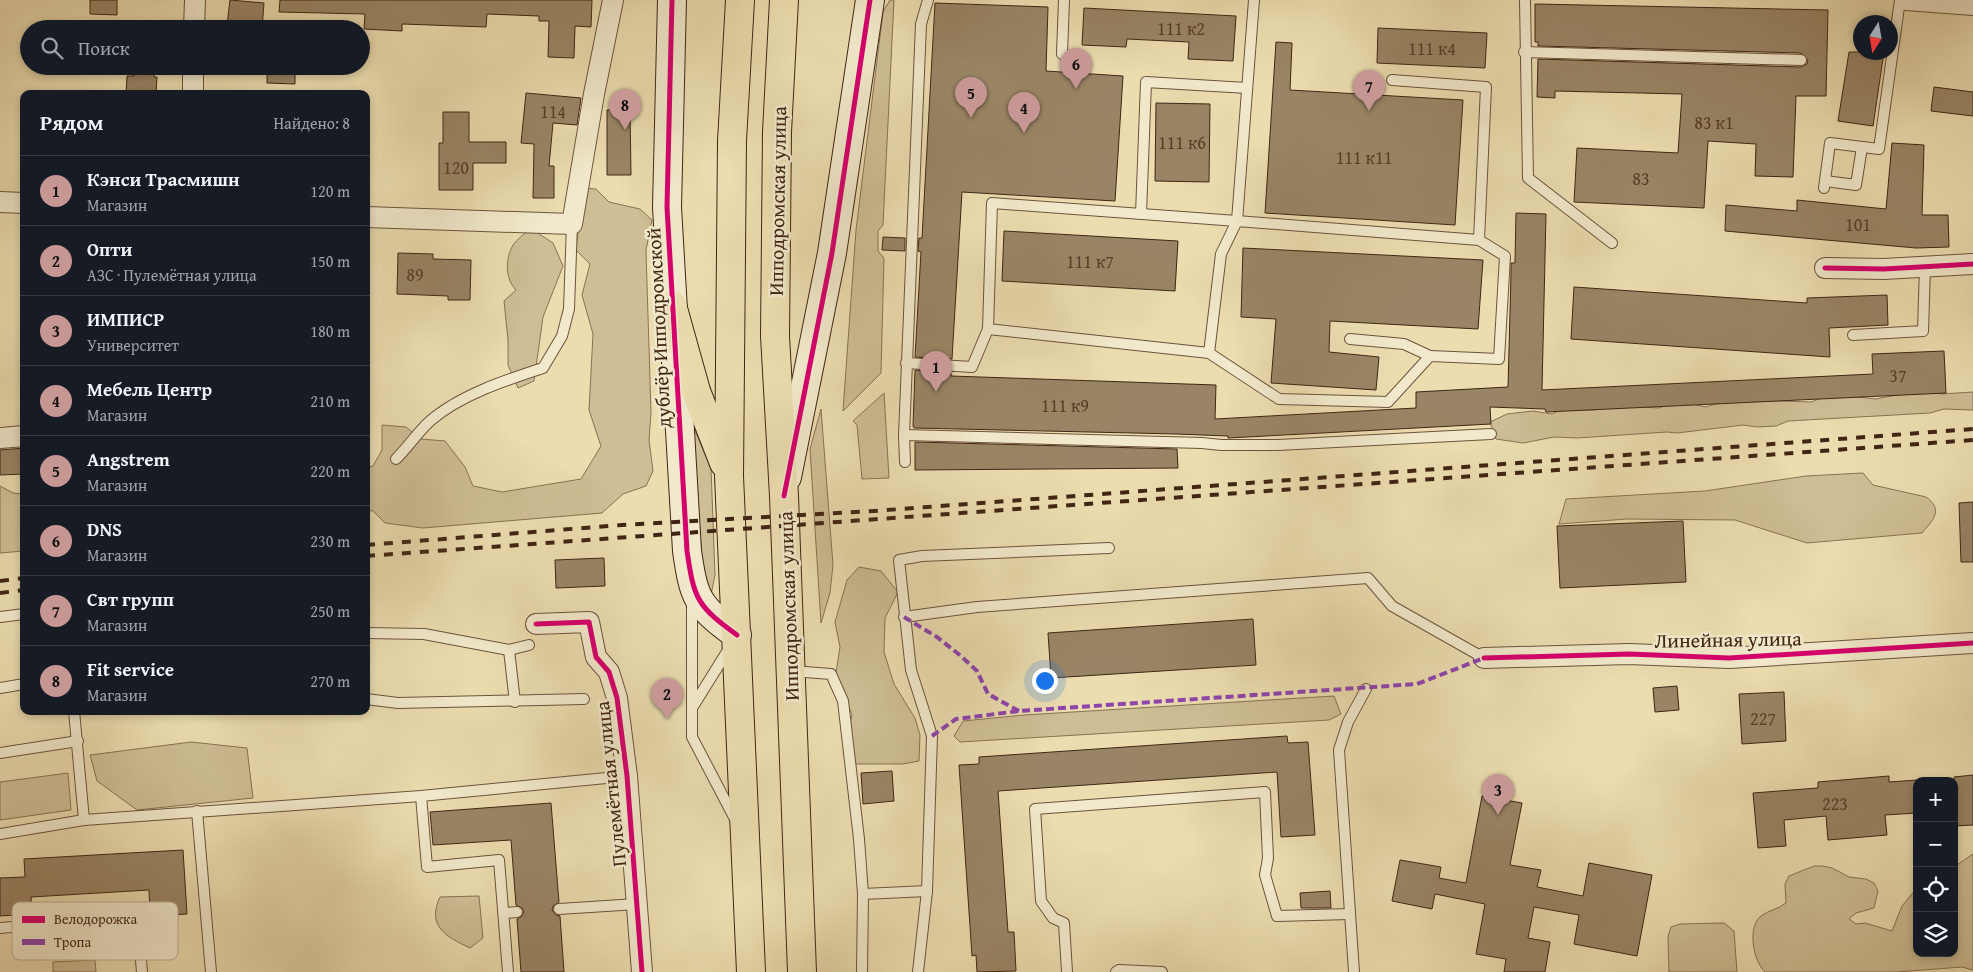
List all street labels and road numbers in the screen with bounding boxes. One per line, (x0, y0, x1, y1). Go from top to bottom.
street label: Ипподромская улица (761, 105, 793, 296)
street label: дублёр Ипподромской (638, 227, 678, 429)
street label: Ипподромская улица (770, 510, 806, 701)
street label: Линейная улица (1654, 623, 1802, 655)
street label: Пулемётная улица (587, 699, 633, 868)

